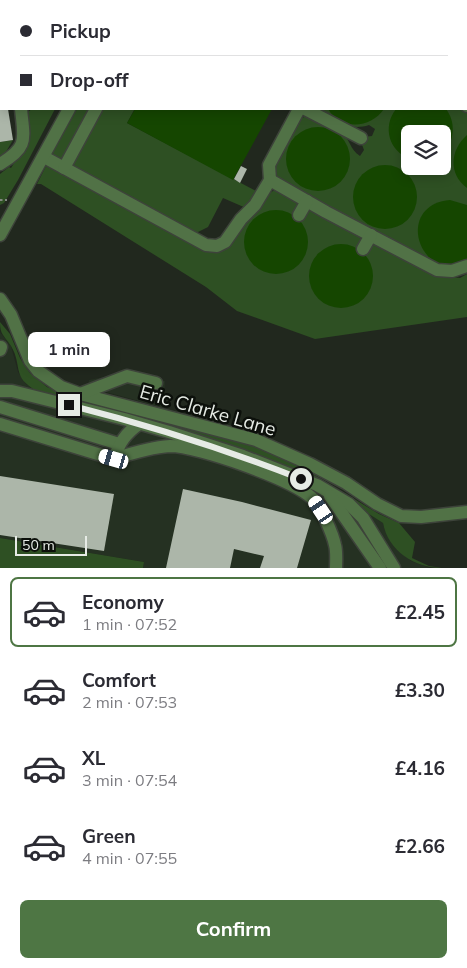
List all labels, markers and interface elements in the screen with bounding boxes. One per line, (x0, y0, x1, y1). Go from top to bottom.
text: Pickup (50, 19, 111, 43)
text: Drop-off (50, 68, 128, 92)
map controls (401, 125, 451, 175)
button: layers (401, 125, 451, 175)
callout: 1 min (28, 332, 110, 368)
text: 1 min (48, 339, 90, 359)
street label: Eric Clarke Lane (137, 379, 279, 441)
route end (58, 394, 80, 416)
car (97, 448, 130, 470)
route start (290, 468, 312, 490)
car (306, 493, 335, 527)
scale bar (15, 533, 88, 556)
text: 50 m (22, 536, 55, 554)
icon: car (22, 590, 67, 635)
text: Economy (82, 590, 164, 614)
text: £2.45 (395, 600, 445, 624)
text: 1 min · 07:52 (82, 614, 177, 634)
icon: car (22, 668, 67, 713)
text: Comfort (82, 668, 156, 692)
text: £3.30 (395, 678, 445, 702)
text: 2 min · 07:53 (82, 692, 177, 712)
icon: car (22, 746, 67, 791)
text: XL (82, 746, 105, 770)
text: £4.16 (395, 756, 445, 780)
text: 3 min · 07:54 (82, 770, 177, 790)
icon: car (22, 824, 67, 869)
text: Green (82, 824, 136, 848)
text: £2.66 (395, 834, 445, 858)
text: 4 min · 07:55 (82, 848, 177, 868)
button: Confirm (20, 900, 447, 958)

